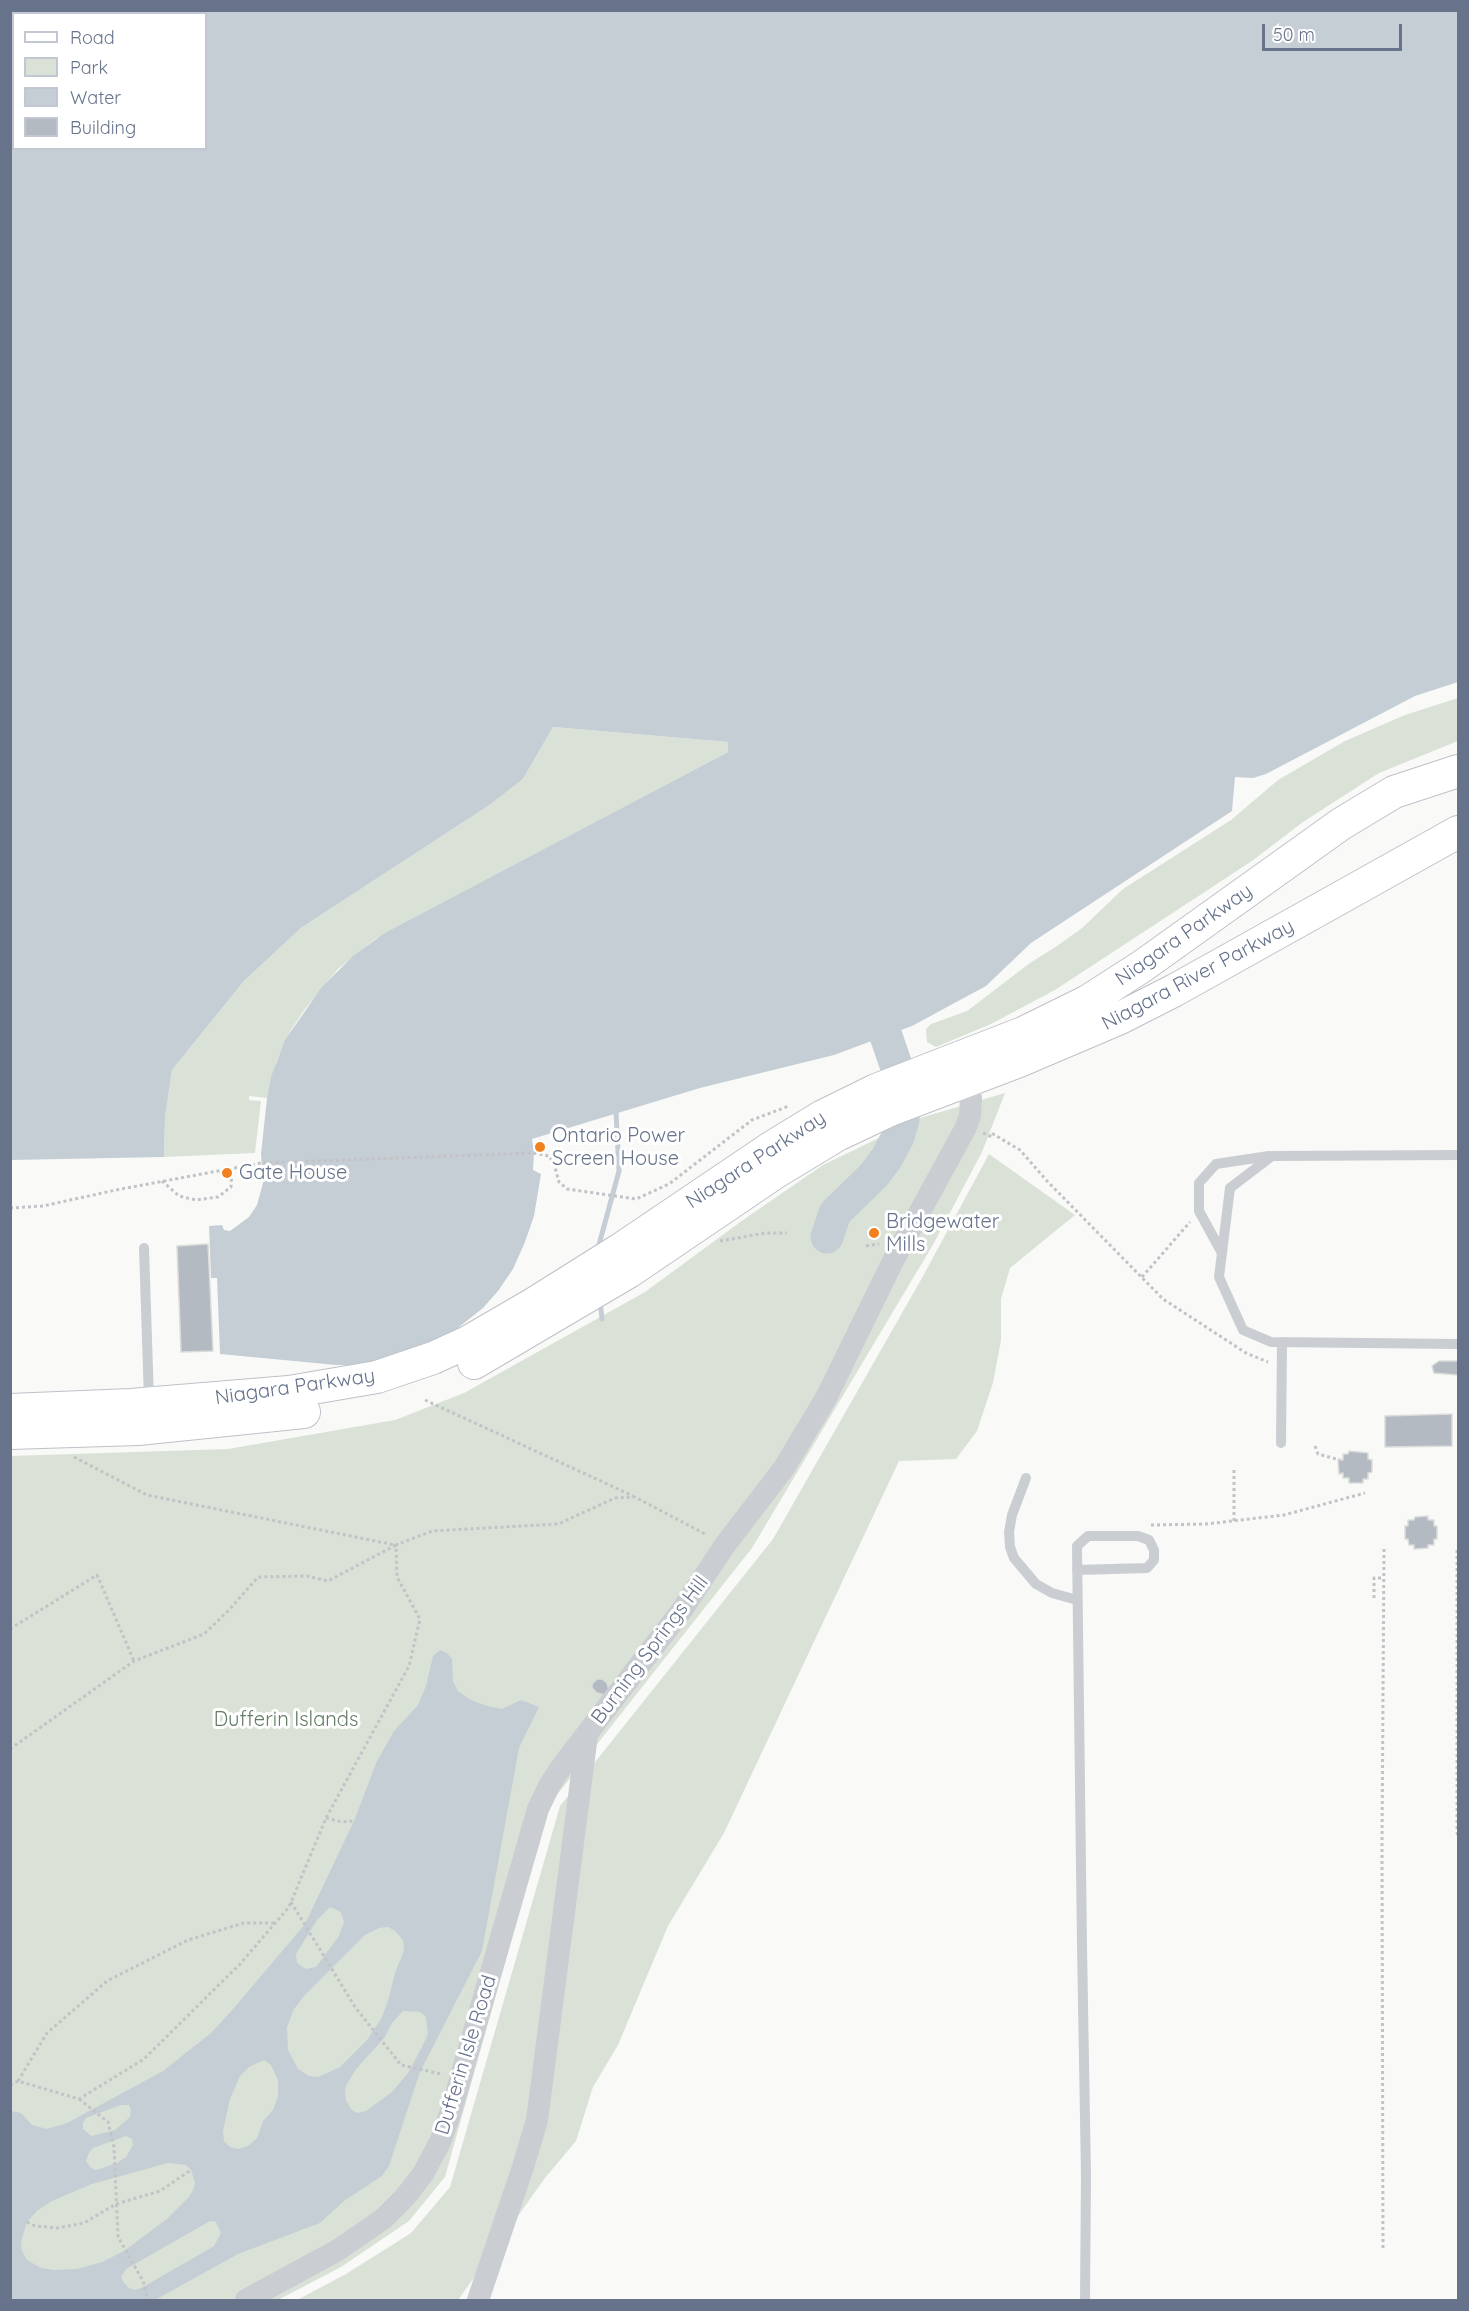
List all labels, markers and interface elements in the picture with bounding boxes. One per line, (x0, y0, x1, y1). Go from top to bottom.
legend (12, 12, 207, 150)
scale bar (1265, 12, 1404, 50)
text: 50 m (1273, 23, 1315, 46)
text: Road (70, 26, 115, 49)
text: Park (70, 56, 108, 79)
text: Water (70, 86, 121, 109)
text: Building (70, 116, 136, 139)
street label: Niagara Parkway (1111, 879, 1257, 991)
street label: Niagara River Parkway (1098, 914, 1298, 1036)
street label: Niagara Parkway (682, 1106, 830, 1214)
place label: Ontario Power Screen House (552, 1124, 685, 1171)
marker: Ontario Power Screen House (533, 1140, 547, 1154)
place label: Gate House (239, 1161, 347, 1185)
marker: Gate House (220, 1166, 234, 1180)
place label: Bridgewater Mills (886, 1210, 999, 1257)
marker: Bridgewater Mills (867, 1226, 881, 1240)
street label: Niagara Parkway (213, 1364, 377, 1410)
street label: Burning Springs Hill (586, 1571, 714, 1729)
park label: Dufferin Islands (214, 1708, 358, 1732)
street label: Dufferin Isle Road (430, 1972, 502, 2138)

